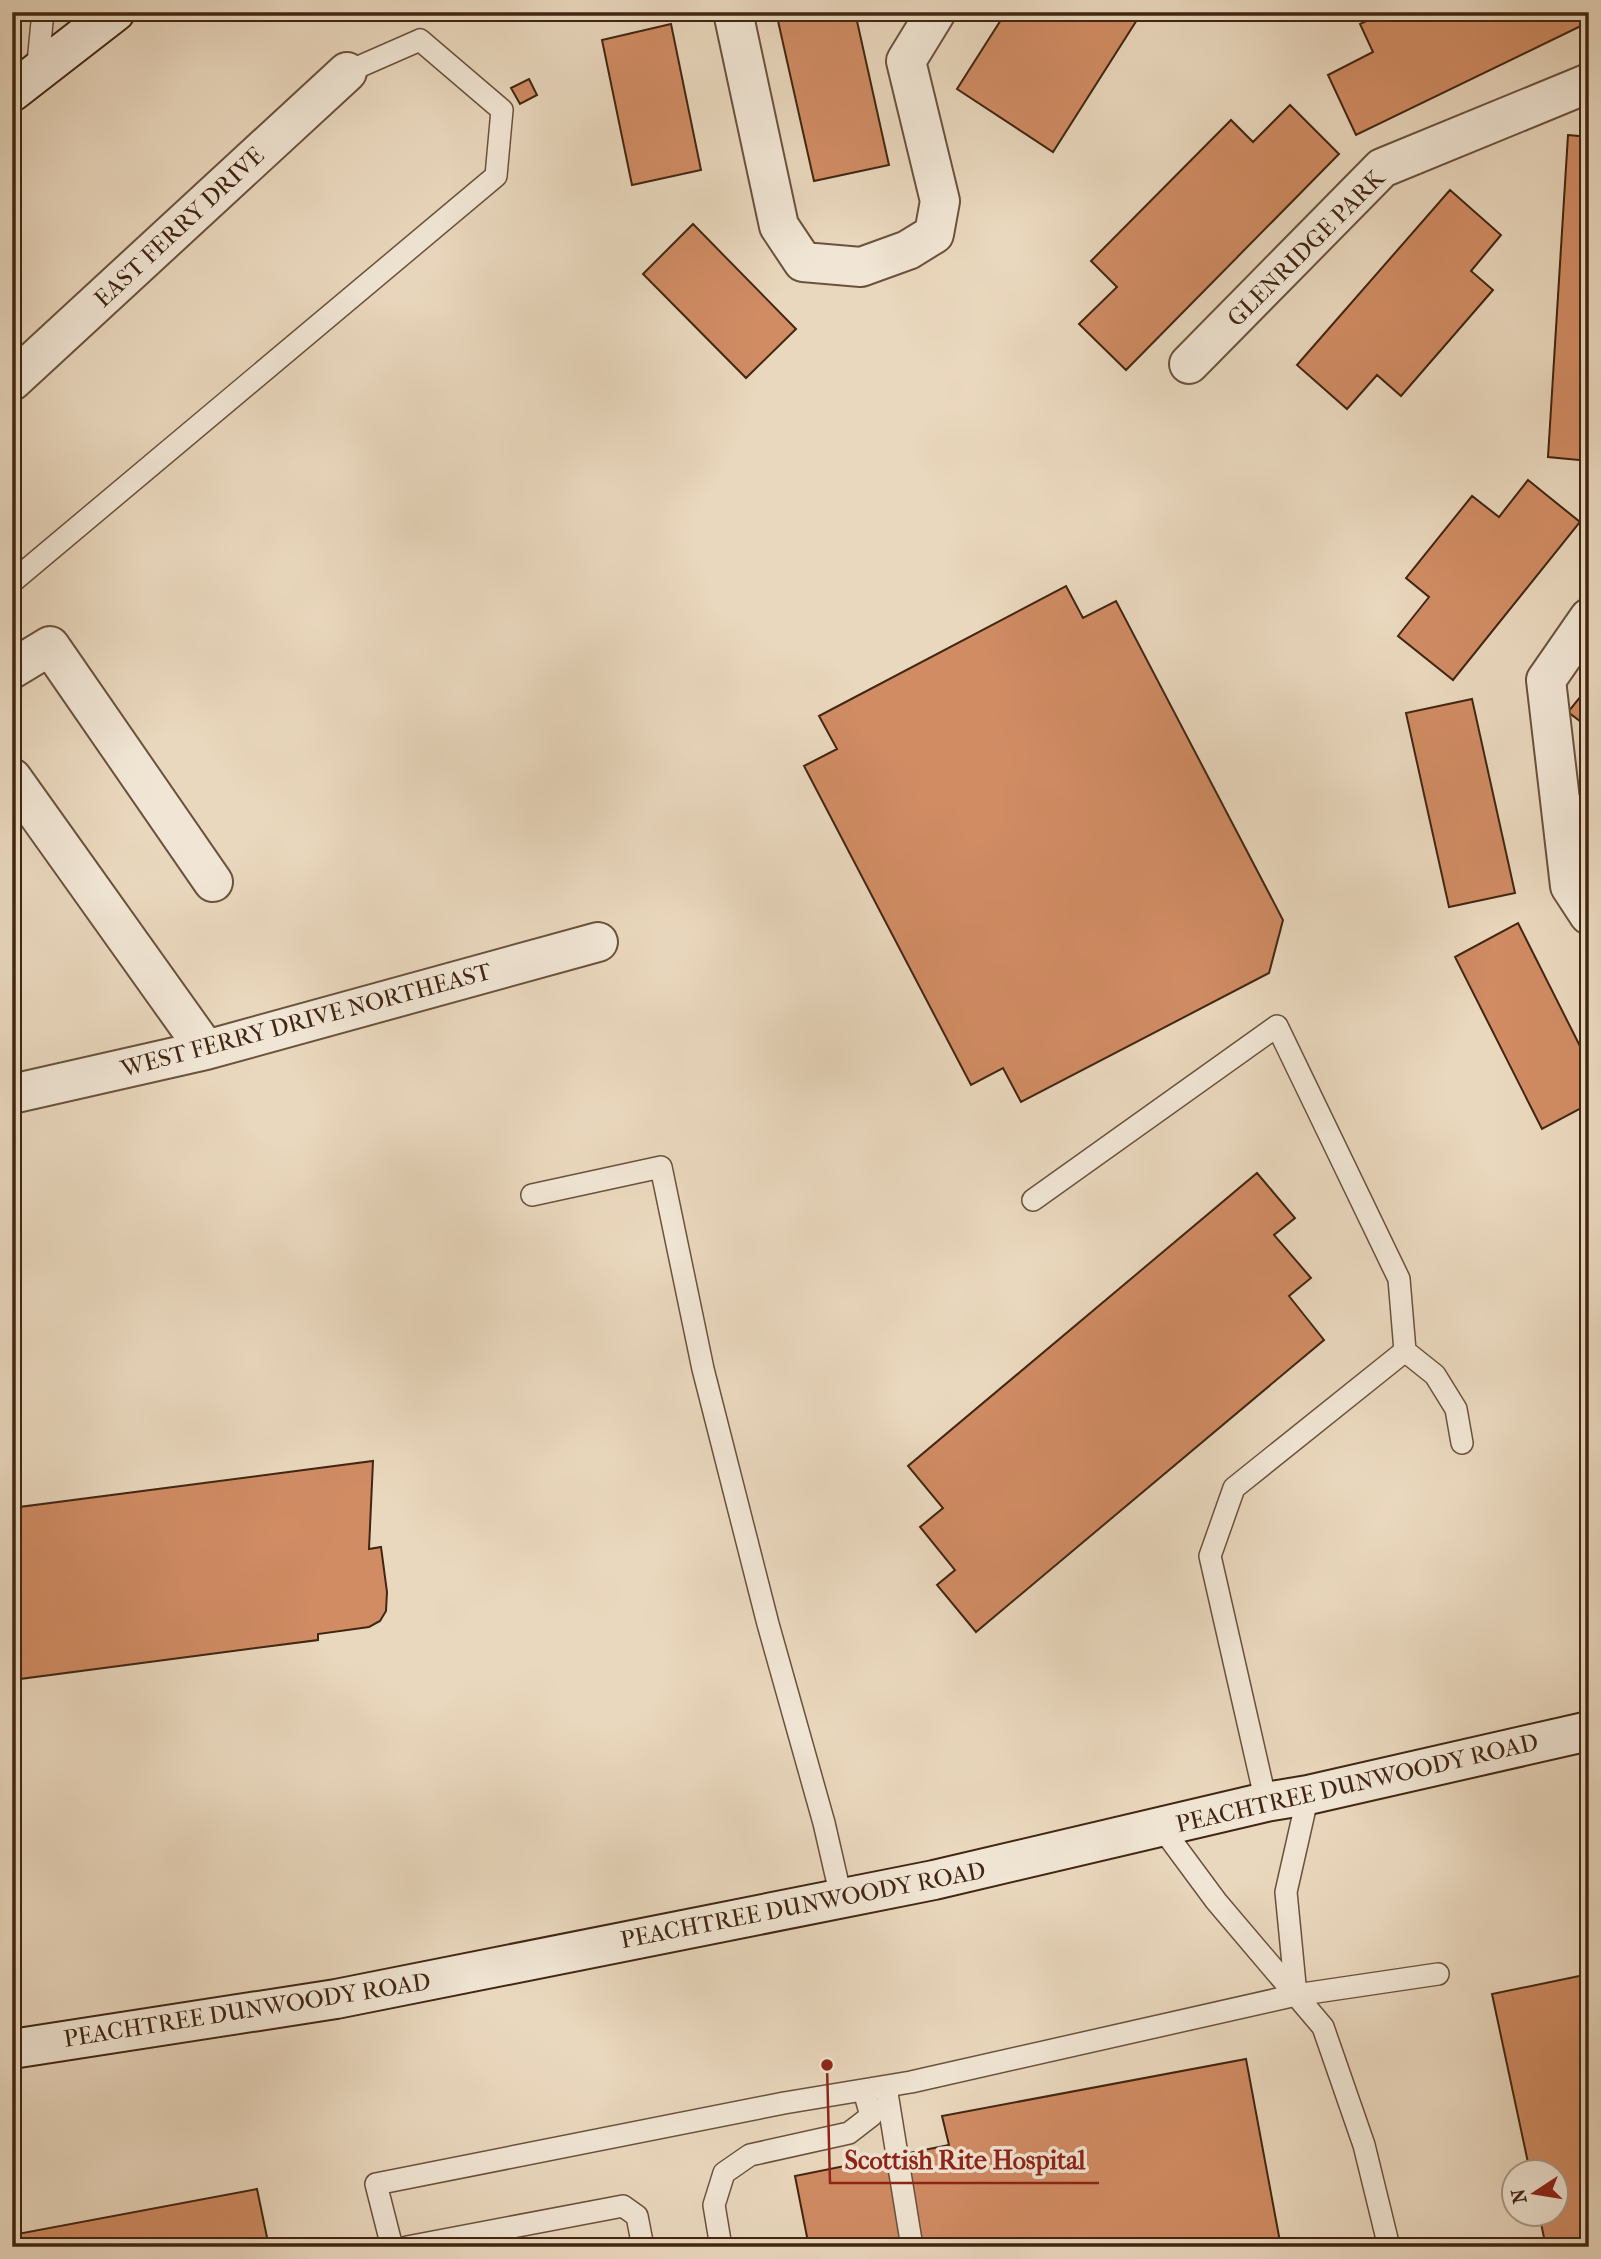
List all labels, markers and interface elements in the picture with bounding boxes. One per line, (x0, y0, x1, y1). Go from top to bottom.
street label: EAST FERRY DRIVE (88, 141, 270, 313)
street label: GLENRIDGE PARK (1222, 163, 1391, 332)
street label: WEST FERRY DRIVE NORTHEAST (117, 957, 495, 1083)
street label: PEACHTREE DUNWOODY ROAD (1173, 1728, 1541, 1838)
street label: PEACHTREE DUNWOODY ROAD (618, 1856, 988, 1954)
street label: PEACHTREE DUNWOODY ROAD (62, 1967, 432, 2053)
callout: Scottish Rite Hospital (830, 2136, 1099, 2183)
text: Scottish Rite Hospital (845, 2145, 1086, 2176)
north arrow (1500, 2158, 1570, 2228)
text: N (1507, 2186, 1532, 2206)

